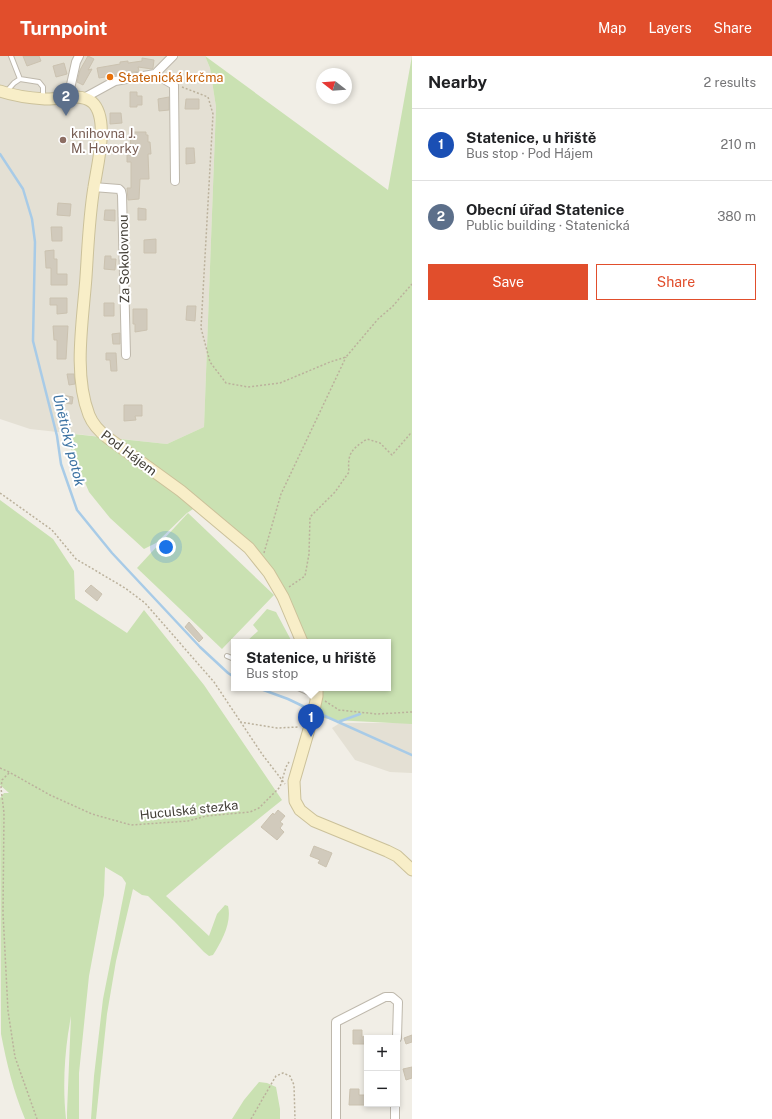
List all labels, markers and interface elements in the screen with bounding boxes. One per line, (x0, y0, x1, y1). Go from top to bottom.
text: Turnpoint (20, 17, 107, 39)
text: Map (598, 20, 626, 36)
text: Layers (648, 20, 692, 36)
text: Share (714, 20, 752, 36)
north arrow (316, 68, 352, 104)
place label: Statenická krčma (118, 70, 224, 85)
marker: Statenická krčma (105, 72, 115, 82)
text: Nearby (428, 72, 487, 92)
text: 2 results (704, 75, 756, 90)
pin: 2 (53, 83, 79, 116)
place label: knihovna J. M. Hovorky (71, 126, 139, 156)
text: Statenice, u hřiště (466, 129, 596, 146)
marker: knihovna J. M. Hovorky (58, 135, 68, 145)
text: 1 (438, 137, 444, 152)
text: 210 m (721, 137, 756, 152)
text: Bus stop · Pod Hájem (466, 146, 593, 161)
text: Obecní úřad Statenice (466, 201, 624, 218)
text: 2 (437, 209, 445, 224)
text: 380 m (717, 209, 756, 224)
street label: Za Sokolovnou (116, 214, 132, 304)
text: Public building · Statenická (466, 218, 630, 233)
button: Save (428, 264, 588, 300)
button: Share (596, 264, 756, 300)
water label: Únětický potok (50, 392, 90, 488)
street label: Pod Hájem (98, 427, 160, 479)
your location (156, 537, 176, 557)
popup (231, 639, 391, 691)
text: Statenice, u hřiště (246, 649, 376, 666)
text: Bus stop (246, 666, 298, 681)
pin: 1 (298, 704, 324, 737)
street label: Huculská stezka (139, 797, 239, 823)
map controls (364, 1035, 400, 1107)
button: + (364, 1035, 400, 1071)
button: − (364, 1071, 400, 1107)

